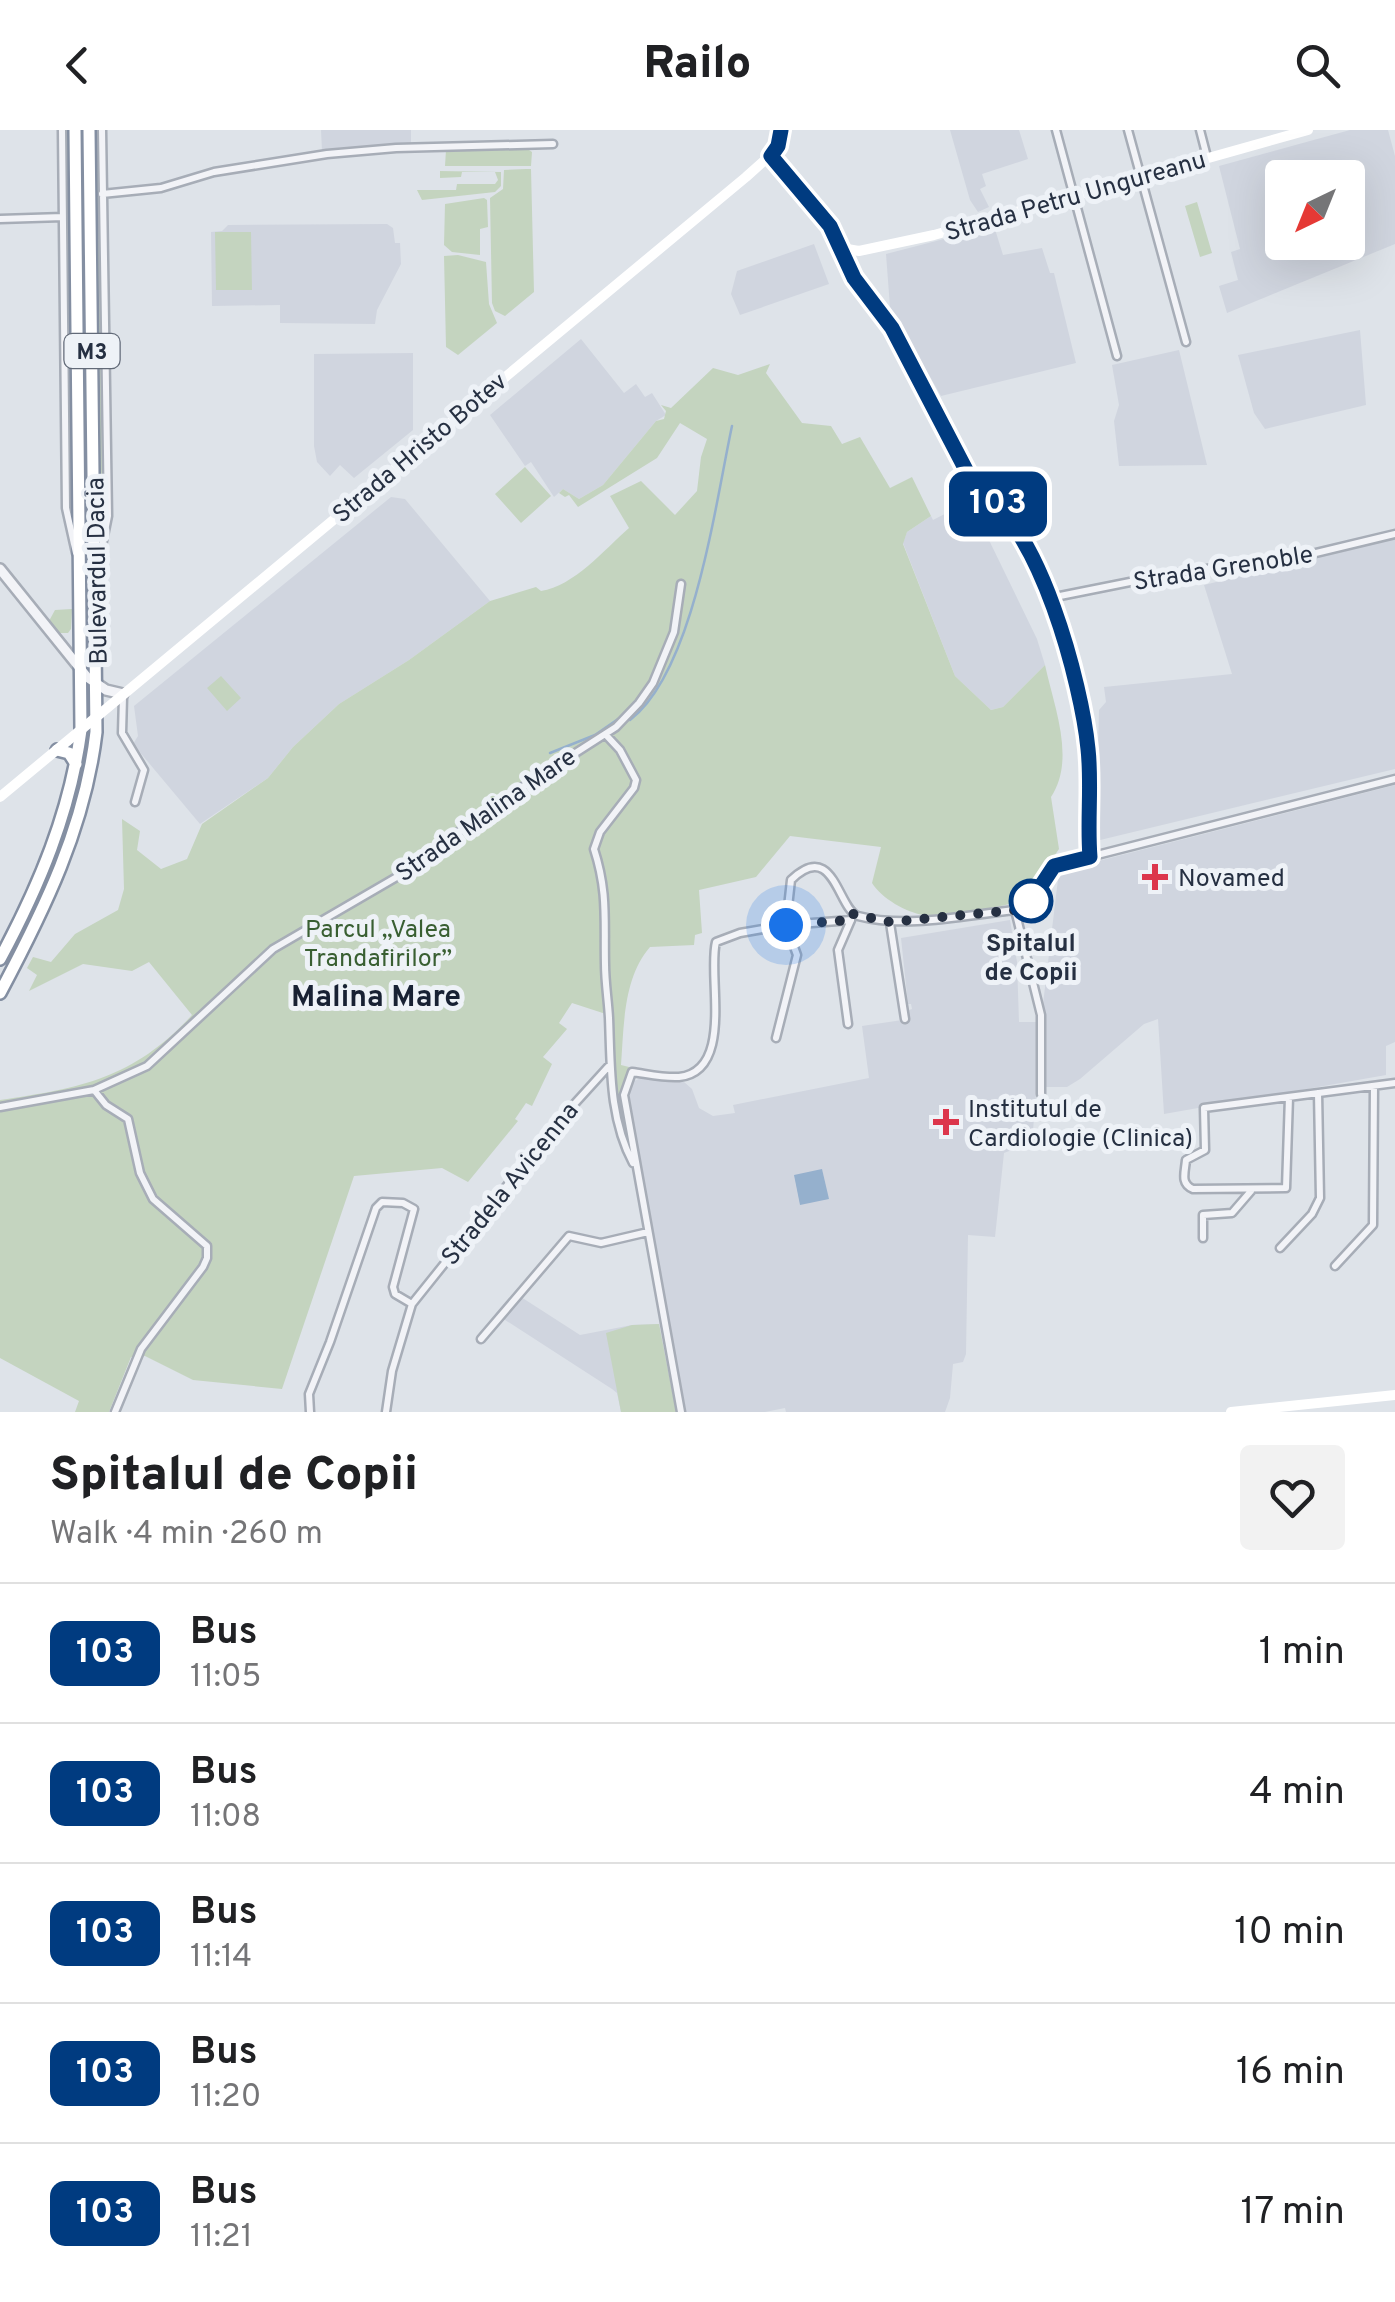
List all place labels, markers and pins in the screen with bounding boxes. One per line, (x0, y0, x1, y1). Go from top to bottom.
marker: Novamed (1142, 864, 1168, 890)
place label: Novamed (1178, 864, 1285, 896)
marker: Spitalul de Copii (1010, 880, 1052, 922)
place label: Spitalul de Copii (984, 929, 1078, 990)
place label: Institutul de Cardiologie (Clinica) (968, 1095, 1193, 1156)
marker: Institutul de Cardiologie (Clinica) (933, 1109, 959, 1135)

